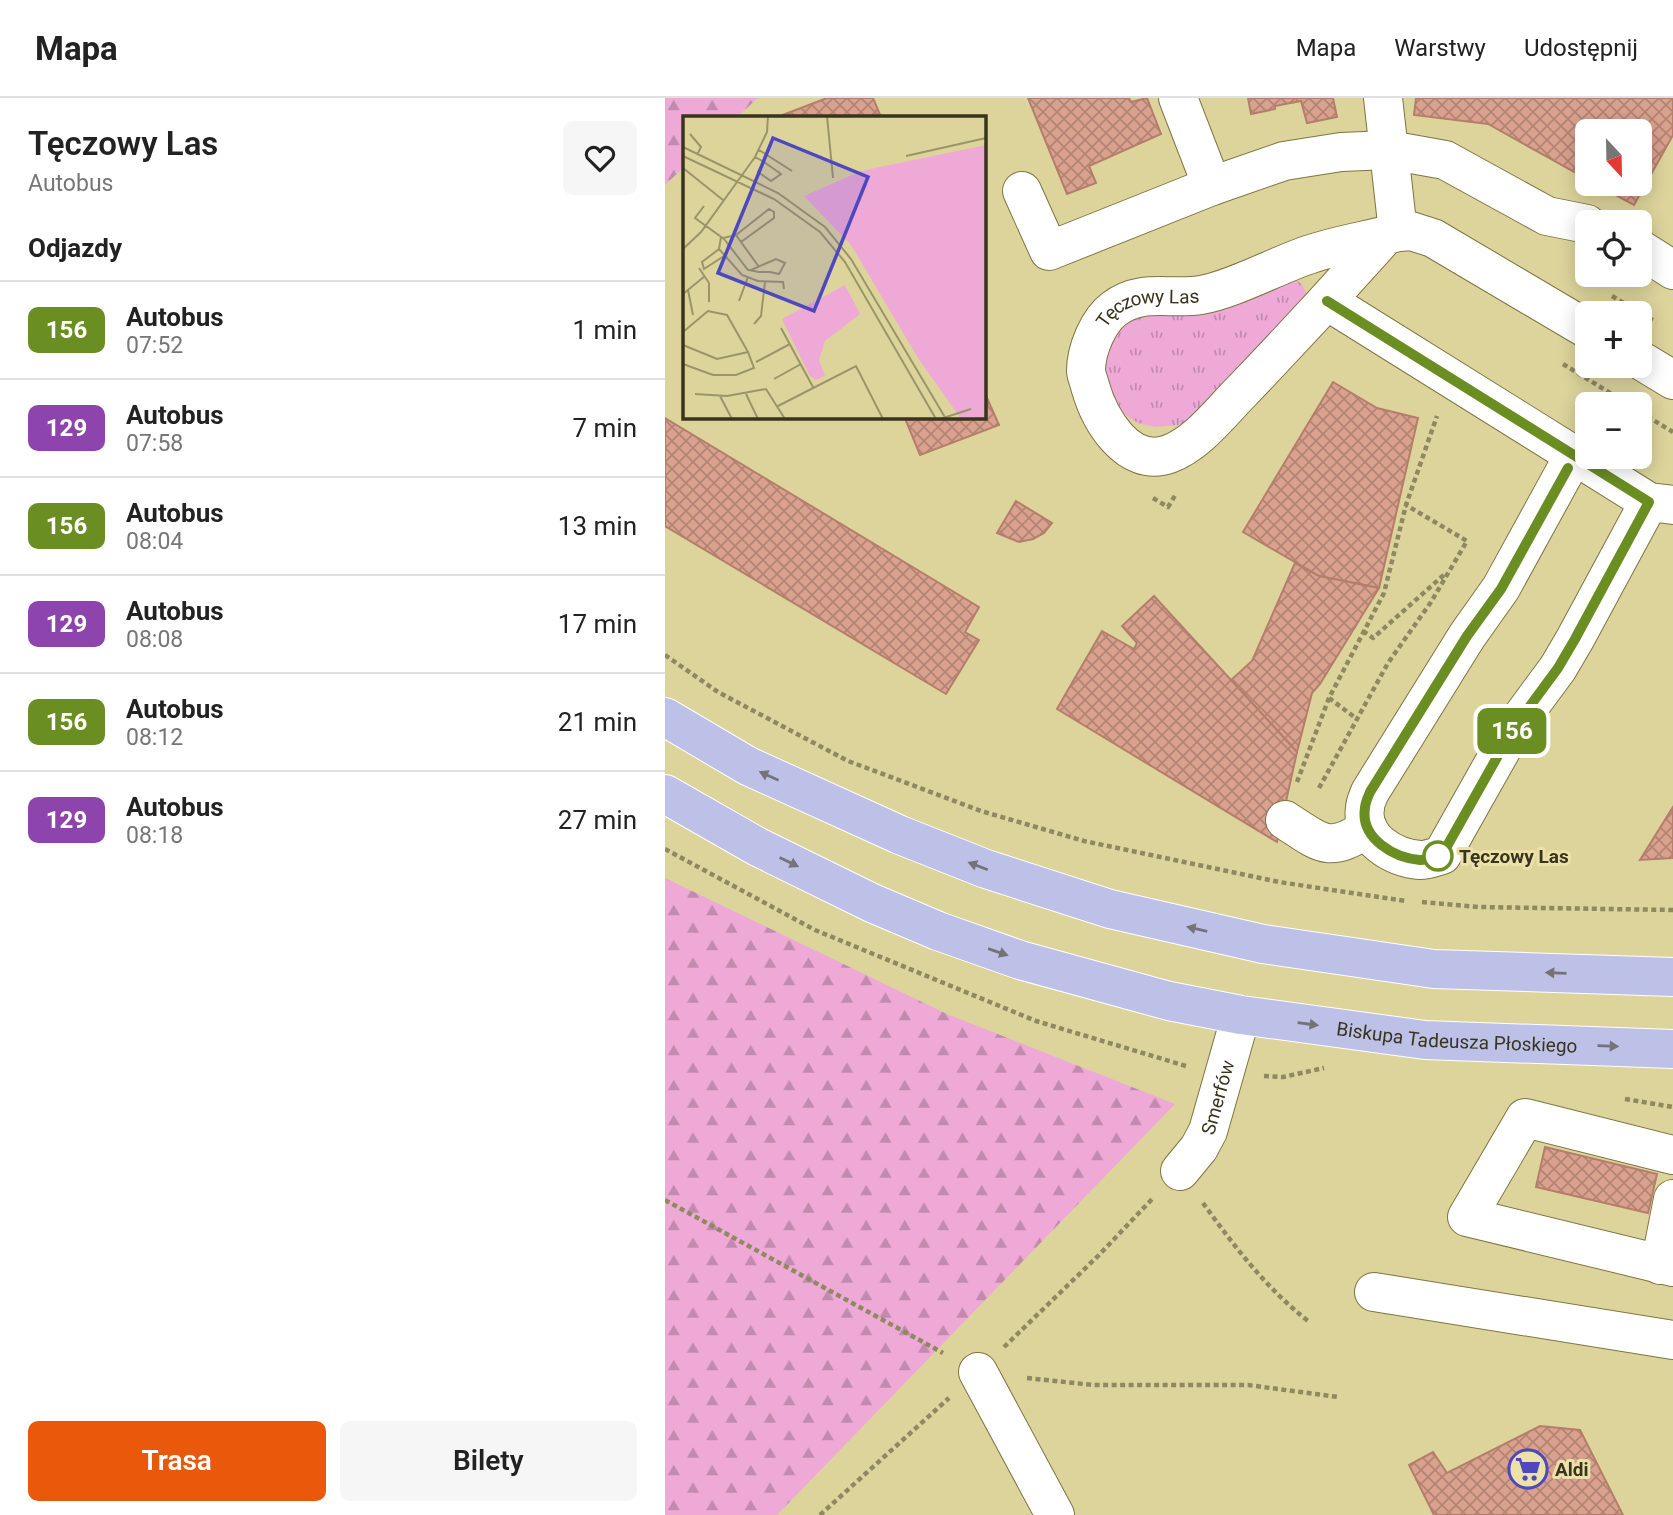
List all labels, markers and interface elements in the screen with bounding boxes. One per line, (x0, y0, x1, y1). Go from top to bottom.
text: Mapa (35, 29, 118, 68)
text: Mapa (1296, 34, 1356, 62)
text: Warstwy (1394, 34, 1486, 62)
text: Udostępnij (1524, 34, 1638, 62)
inset map (683, 116, 985, 418)
north arrow (1575, 119, 1652, 196)
map controls (1575, 119, 1652, 469)
button: heart (563, 121, 637, 195)
text: Tęczowy Las (28, 124, 218, 163)
text: Autobus (28, 170, 113, 197)
button: locate (1575, 210, 1652, 287)
text: Odjazdy (28, 233, 122, 263)
street label: Tęczowy Las (1091, 284, 1200, 331)
button: + (1575, 301, 1652, 378)
text: Autobus (126, 302, 224, 332)
text: 1 min (572, 315, 637, 345)
text: 156 (46, 316, 87, 344)
text: 07:52 (126, 332, 183, 359)
button: − (1575, 392, 1652, 469)
text: Autobus (126, 400, 224, 430)
text: 7 min (572, 413, 637, 443)
text: 129 (46, 414, 87, 442)
text: 07:58 (126, 430, 183, 457)
text: Autobus (126, 498, 224, 528)
text: 13 min (558, 511, 637, 541)
text: 156 (46, 512, 87, 540)
text: 08:04 (126, 528, 183, 555)
text: Autobus (126, 596, 224, 626)
text: 17 min (558, 609, 637, 639)
text: 129 (46, 610, 87, 638)
text: 08:08 (126, 626, 183, 653)
text: Autobus (126, 694, 224, 724)
text: 21 min (558, 707, 637, 737)
text: 156 (46, 708, 87, 736)
line badge: 156 (1472, 708, 1552, 754)
text: 156 (1491, 717, 1533, 745)
text: 08:12 (126, 724, 183, 751)
one-way arrow (759, 770, 780, 781)
text: Autobus (126, 792, 224, 822)
text: 27 min (558, 805, 637, 835)
text: 129 (46, 806, 87, 834)
text: 08:18 (126, 822, 183, 849)
marker: Tęczowy Las (1423, 841, 1453, 871)
place label: Tęczowy Las (1459, 845, 1569, 868)
one-way arrow (779, 857, 799, 868)
one-way arrow (968, 860, 989, 871)
one-way arrow (1186, 923, 1208, 934)
one-way arrow (987, 947, 1008, 958)
one-way arrow (1545, 967, 1567, 979)
street label: Biskupa Tadeusza Płoskiego (1335, 1017, 1578, 1057)
one-way arrow (1298, 1019, 1320, 1030)
one-way arrow (1598, 1041, 1620, 1052)
street label: Smerfów (1196, 1058, 1239, 1137)
button: Trasa (28, 1421, 326, 1501)
button: Bilety (340, 1421, 637, 1501)
supermarket icon: Aldi (1507, 1448, 1549, 1490)
place label: Aldi (1555, 1458, 1589, 1481)

